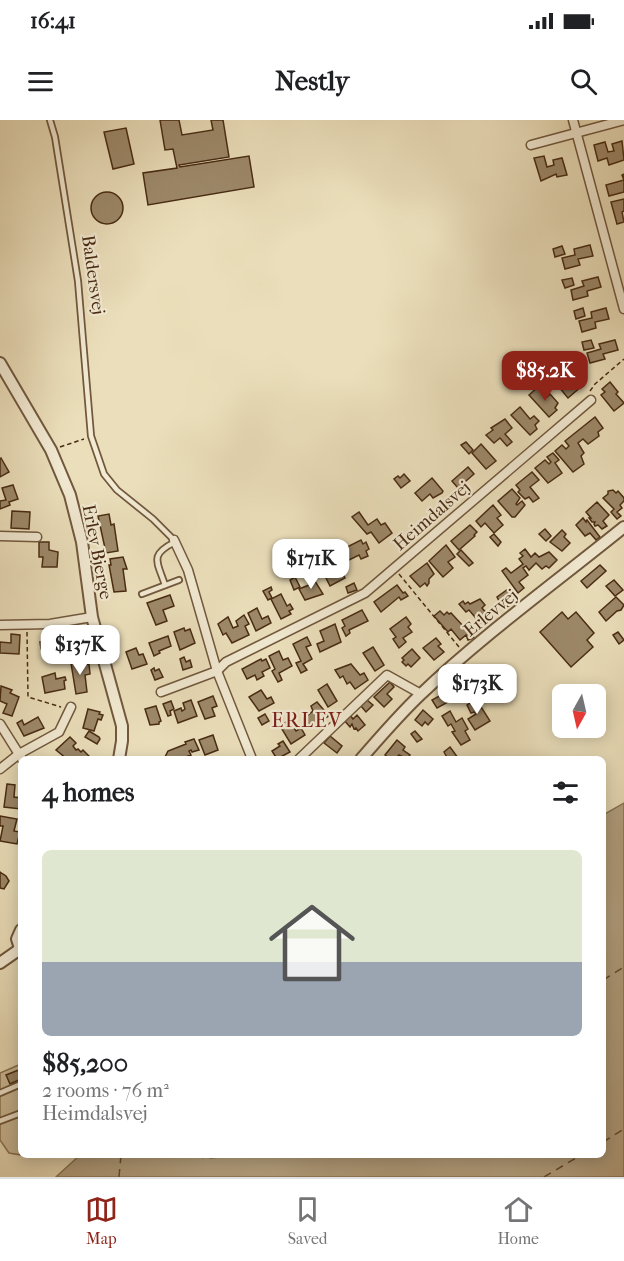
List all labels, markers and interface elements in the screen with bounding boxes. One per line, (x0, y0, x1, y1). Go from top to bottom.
text: 16:41 (30, 8, 76, 34)
icon: menu (24, 65, 57, 98)
text: Nestly (275, 65, 349, 97)
icon: search (567, 65, 600, 98)
street label: Baldersvej (77, 234, 109, 316)
pin: $85.2K (496, 351, 594, 402)
text: $85.2K (516, 359, 574, 382)
street label: Heimdalsvej (389, 477, 475, 555)
street label: Erlev Bjerge (78, 503, 117, 601)
pin: $171K (269, 539, 353, 590)
text: $171K (286, 547, 336, 570)
street label: Erlevvej (460, 585, 522, 641)
pin: $137K (38, 625, 122, 676)
text: $137K (55, 633, 105, 656)
pin: $173K (435, 664, 519, 715)
text: $173K (452, 672, 502, 695)
north arrow (552, 684, 606, 738)
map controls (552, 684, 606, 738)
district label: ERLEV (271, 709, 343, 732)
icon: filters (549, 776, 582, 809)
text: 4 homes (42, 777, 134, 808)
icon: home (258, 889, 366, 997)
text: $85,200 (42, 1048, 128, 1079)
text: 2 rooms · 76 m² (42, 1079, 169, 1102)
text: Heimdalsvej (42, 1102, 148, 1125)
tab: Map (85, 1193, 118, 1248)
tab: Saved (288, 1193, 328, 1248)
tab: Home (497, 1193, 539, 1248)

